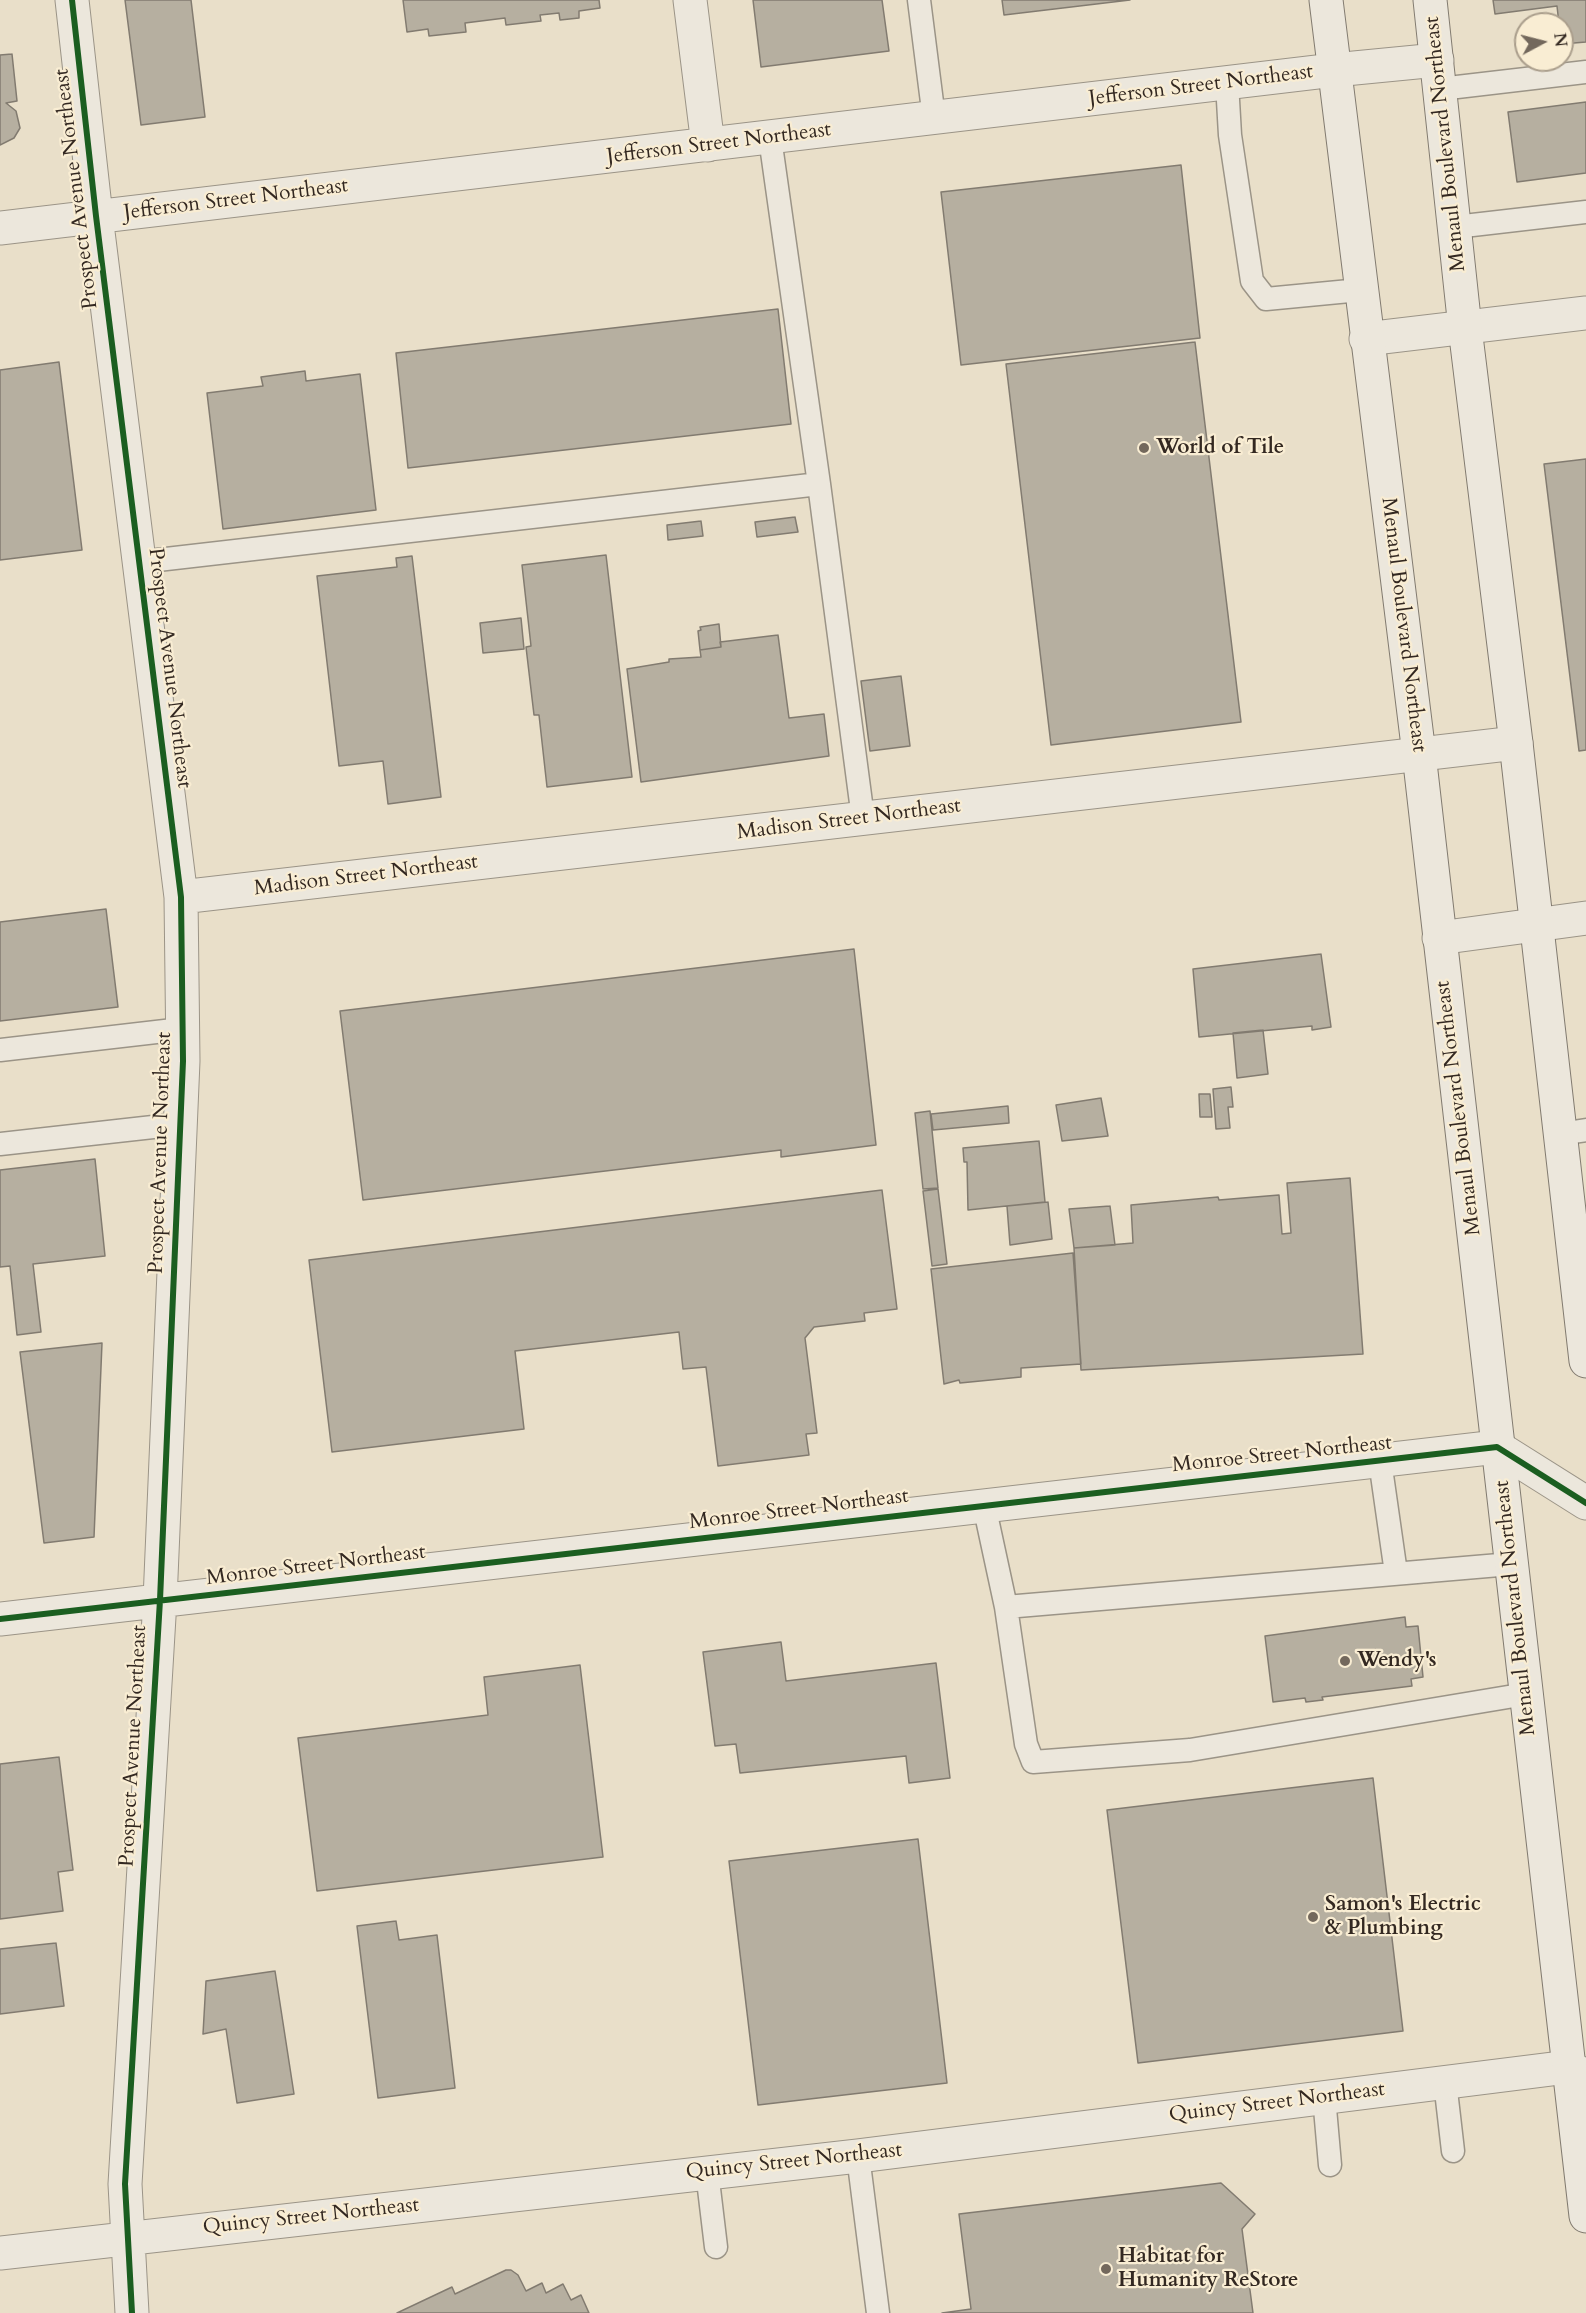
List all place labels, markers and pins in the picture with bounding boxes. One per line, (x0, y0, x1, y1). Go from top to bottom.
place label: World of Tile (1156, 435, 1284, 461)
marker: World of Tile (1137, 441, 1151, 455)
place label: Wendy's (1357, 1648, 1437, 1674)
marker: Wendy's (1338, 1654, 1352, 1668)
place label: Samon's Electric & Plumbing (1325, 1892, 1481, 1942)
marker: Samon's Electric & Plumbing (1306, 1910, 1320, 1924)
place label: Habitat for Humanity ReStore (1118, 2244, 1298, 2294)
marker: Habitat for Humanity ReStore (1099, 2262, 1113, 2276)

